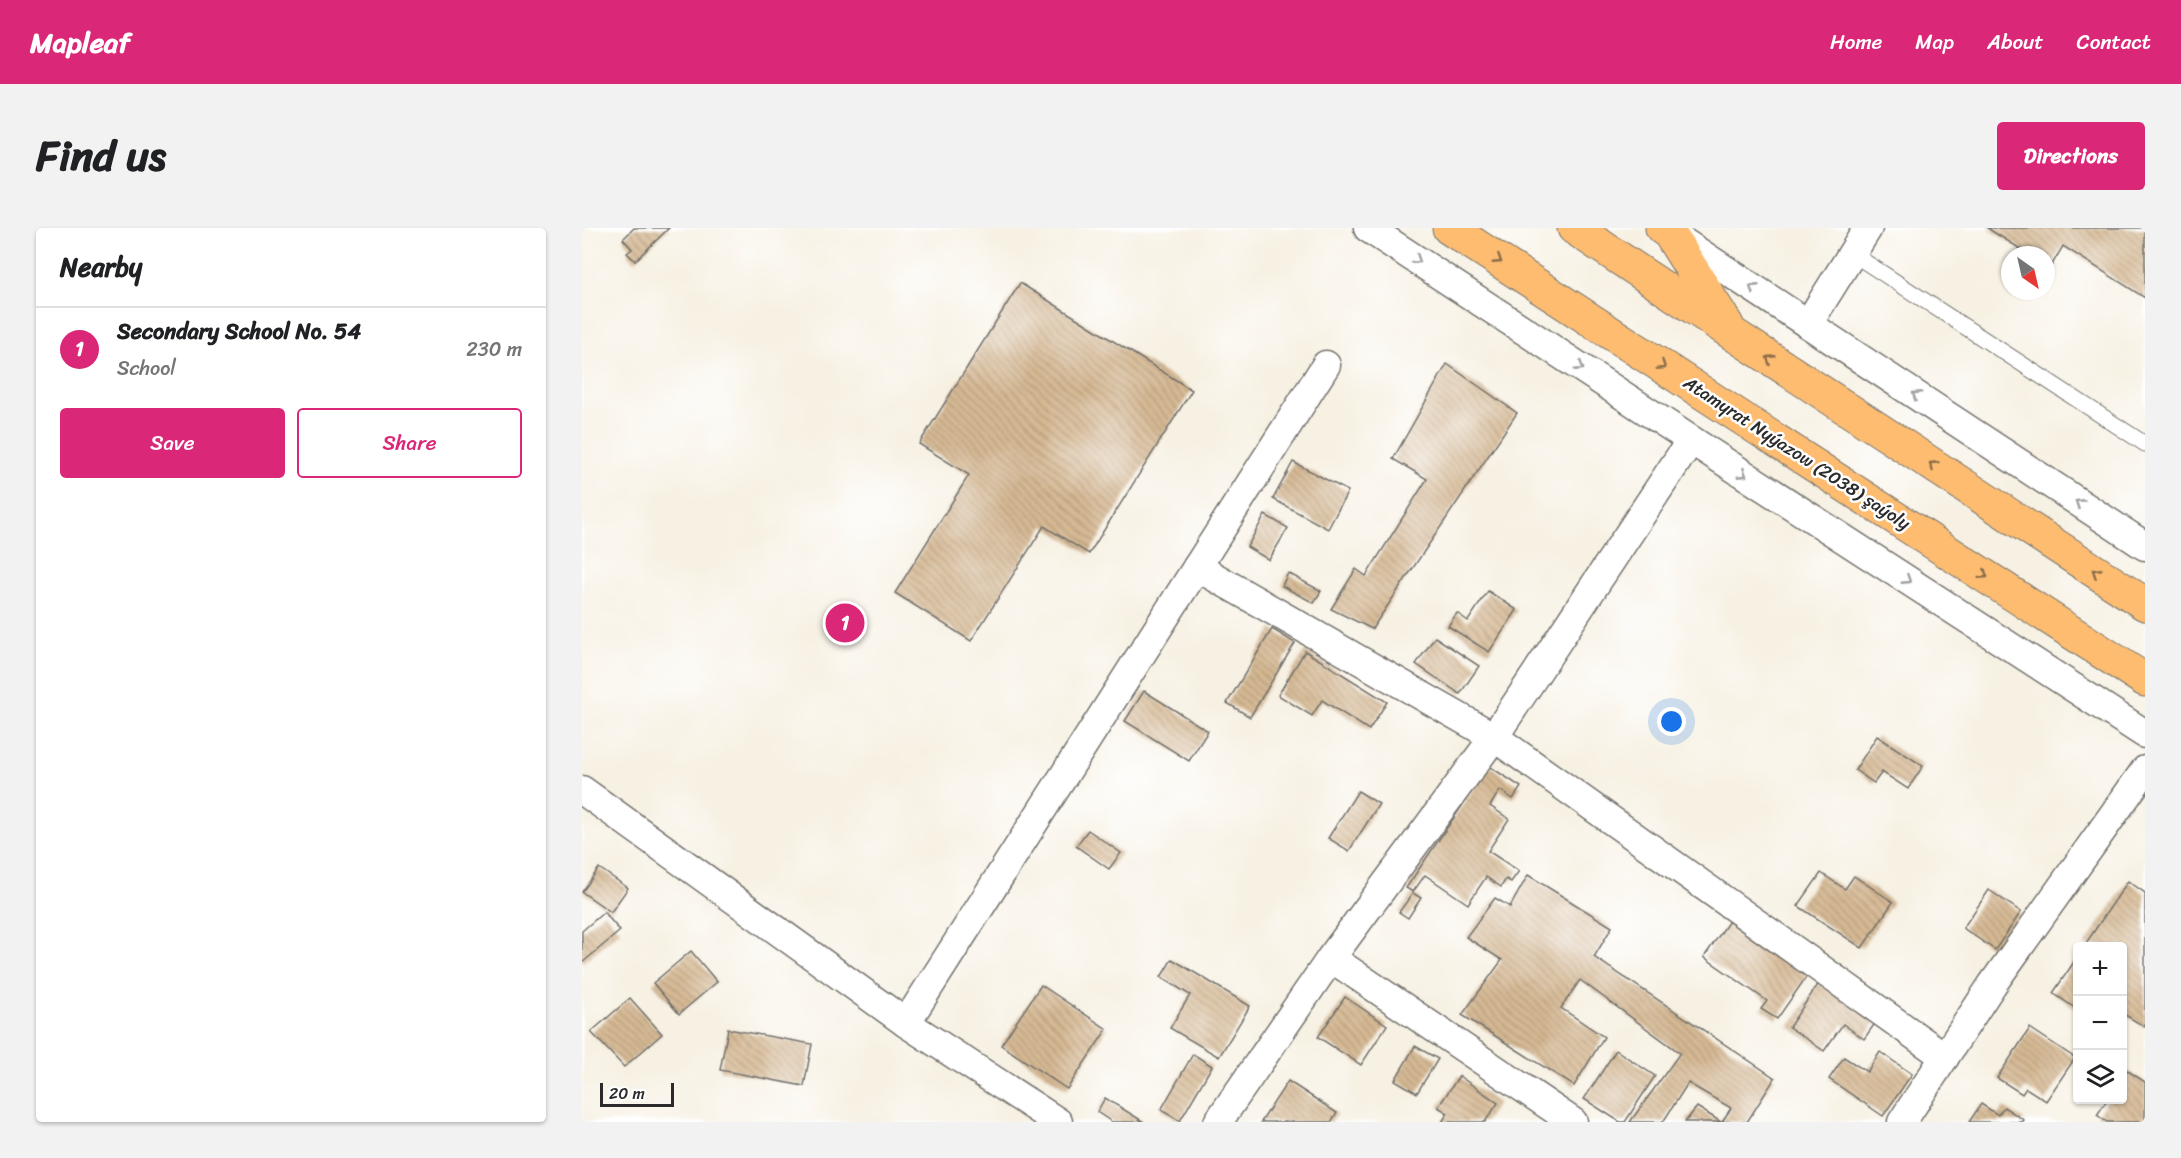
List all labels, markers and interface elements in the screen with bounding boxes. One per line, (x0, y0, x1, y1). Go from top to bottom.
text: Mapleaf (30, 18, 130, 67)
text: Home (1830, 23, 1882, 61)
text: Map (1915, 23, 1954, 61)
text: About (1987, 23, 2044, 61)
text: Contact (2077, 23, 2151, 61)
text: Find us (36, 119, 166, 193)
button: Directions (1997, 122, 2145, 190)
text: Nearby (60, 244, 142, 290)
north arrow (2001, 246, 2055, 300)
one-way arrow (1492, 252, 1502, 264)
one-way arrow (1410, 253, 1421, 264)
one-way arrow (1749, 284, 1760, 295)
text: Secondary School No. 54 (117, 312, 361, 351)
text: 1 (75, 332, 84, 367)
text: 230 m (466, 332, 522, 367)
text: School (117, 351, 176, 386)
one-way arrow (1766, 354, 1776, 366)
one-way arrow (1656, 358, 1666, 370)
one-way arrow (1574, 360, 1584, 372)
street label: Atamyrat Nyýazow (2038) şaýoly (1676, 367, 1918, 539)
one-way arrow (1912, 391, 1922, 403)
button: Save (60, 408, 285, 478)
button: Share (297, 408, 522, 478)
one-way arrow (1929, 461, 1939, 473)
one-way arrow (1736, 467, 1747, 478)
one-way arrow (2074, 499, 2085, 510)
one-way arrow (1977, 568, 1988, 579)
one-way arrow (2092, 568, 2103, 579)
one-way arrow (1900, 573, 1911, 584)
pin: 1 (826, 600, 864, 646)
your location (1657, 707, 1686, 736)
map controls (2073, 942, 2127, 1104)
button: + (2073, 942, 2127, 996)
button: − (2073, 996, 2127, 1050)
button: layers (2073, 1050, 2127, 1104)
text: 20 m (609, 1079, 645, 1108)
scale bar (600, 1080, 674, 1108)

